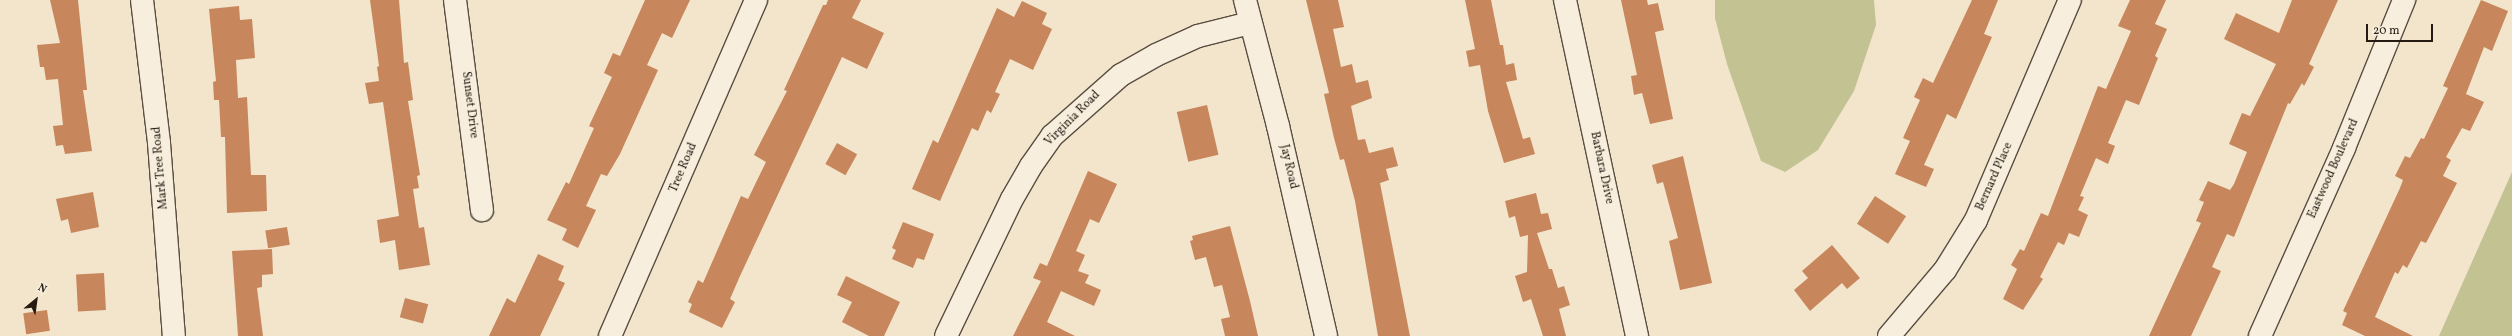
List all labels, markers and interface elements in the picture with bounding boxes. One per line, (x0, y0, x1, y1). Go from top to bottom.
scale bar (2368, 16, 2435, 42)
text: 20 m (2373, 23, 2400, 39)
street label: Sunset Drive (458, 71, 480, 139)
street label: Virginia Road (1042, 88, 1104, 150)
street label: Eastwood Boulevard (2306, 117, 2362, 221)
street label: Mark Tree Road (150, 126, 172, 210)
street label: Barbara Drive (1586, 130, 1616, 206)
street label: Tree Road (667, 141, 701, 195)
street label: Bernard Place (1974, 141, 2016, 213)
street label: Jay Road (1276, 143, 1300, 191)
north arrow (16, 280, 56, 320)
text: N (35, 281, 49, 298)

